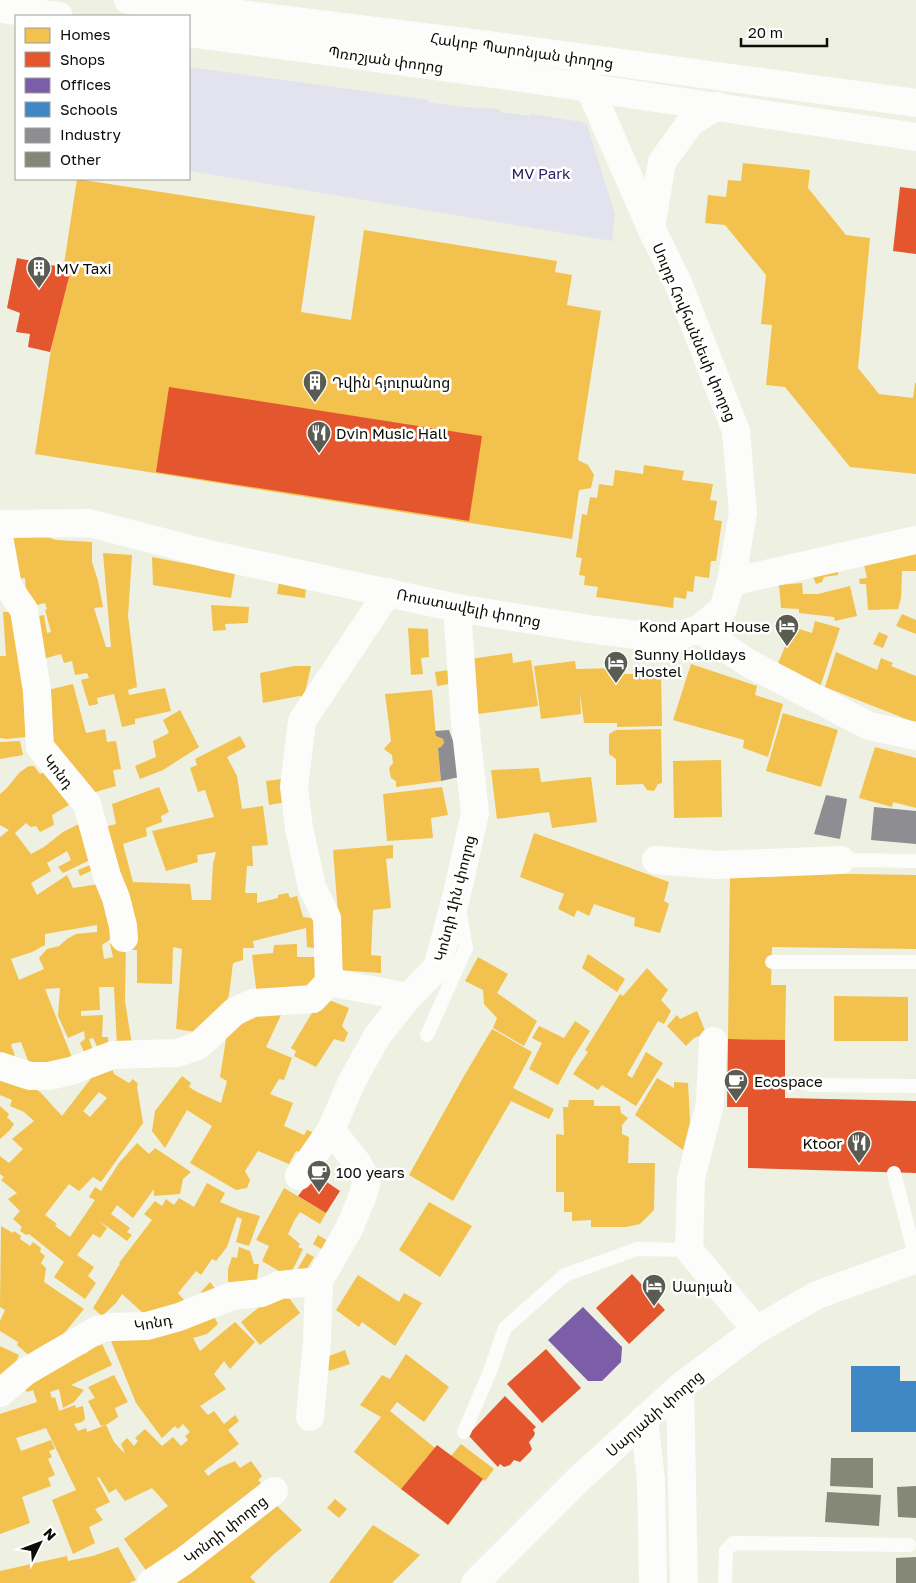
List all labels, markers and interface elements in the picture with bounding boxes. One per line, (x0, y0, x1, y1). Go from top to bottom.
legend (15, 15, 190, 180)
scale bar (741, 15, 827, 47)
text: 20 m (748, 23, 783, 41)
text: Homes (60, 25, 110, 43)
street label: Հակոբ Պարոնյան փողոց (429, 28, 615, 73)
street label: Պռոշյան փողոց (327, 42, 445, 77)
text: Shops (60, 50, 105, 68)
text: Offices (60, 75, 111, 93)
text: Schools (60, 100, 118, 118)
text: Industry (60, 125, 121, 143)
text: Other (60, 150, 101, 168)
park label: MV Park (511, 164, 571, 182)
street label: Սուրբ Հովհաննեսի փողոց (648, 240, 741, 424)
building icon: MV Taxi (26, 255, 52, 289)
place label: MV Taxi (56, 259, 111, 277)
building icon: Դվին հյուրանոց (302, 369, 328, 403)
place label: Դվին հյուրանոց (332, 373, 450, 392)
restaurant icon: Dvin Music Hall (306, 420, 332, 454)
place label: Dvin Music Hall (336, 424, 447, 442)
street label: Ռուստավելի փողոց (395, 584, 543, 631)
hotel icon: Kond Apart House (774, 613, 800, 647)
place label: Kond Apart House (639, 617, 770, 635)
place label: Sunny Holidays Hostel (634, 645, 746, 680)
hotel icon: Sunny Holidays Hostel (603, 650, 629, 684)
street label: Կոնդ (39, 750, 78, 792)
street label: Կոնդի 1ին փողոց (430, 833, 479, 963)
cafe icon: Ecospace (723, 1068, 749, 1102)
place label: Ecospace (754, 1072, 823, 1090)
restaurant icon: Ktoor (846, 1130, 872, 1164)
place label: Ktoor (802, 1134, 842, 1152)
cafe icon: 100 years (306, 1159, 332, 1193)
place label: 100 years (336, 1163, 405, 1181)
hotel icon: Սարյան (641, 1273, 667, 1307)
place label: Սարյան (672, 1277, 732, 1296)
street label: Կոնդ (133, 1310, 174, 1335)
street label: Սարյանի փողոց (602, 1366, 707, 1461)
street label: Կոնդի փողոց (180, 1491, 271, 1568)
north arrow (15, 1518, 65, 1568)
text: N (40, 1524, 60, 1544)

